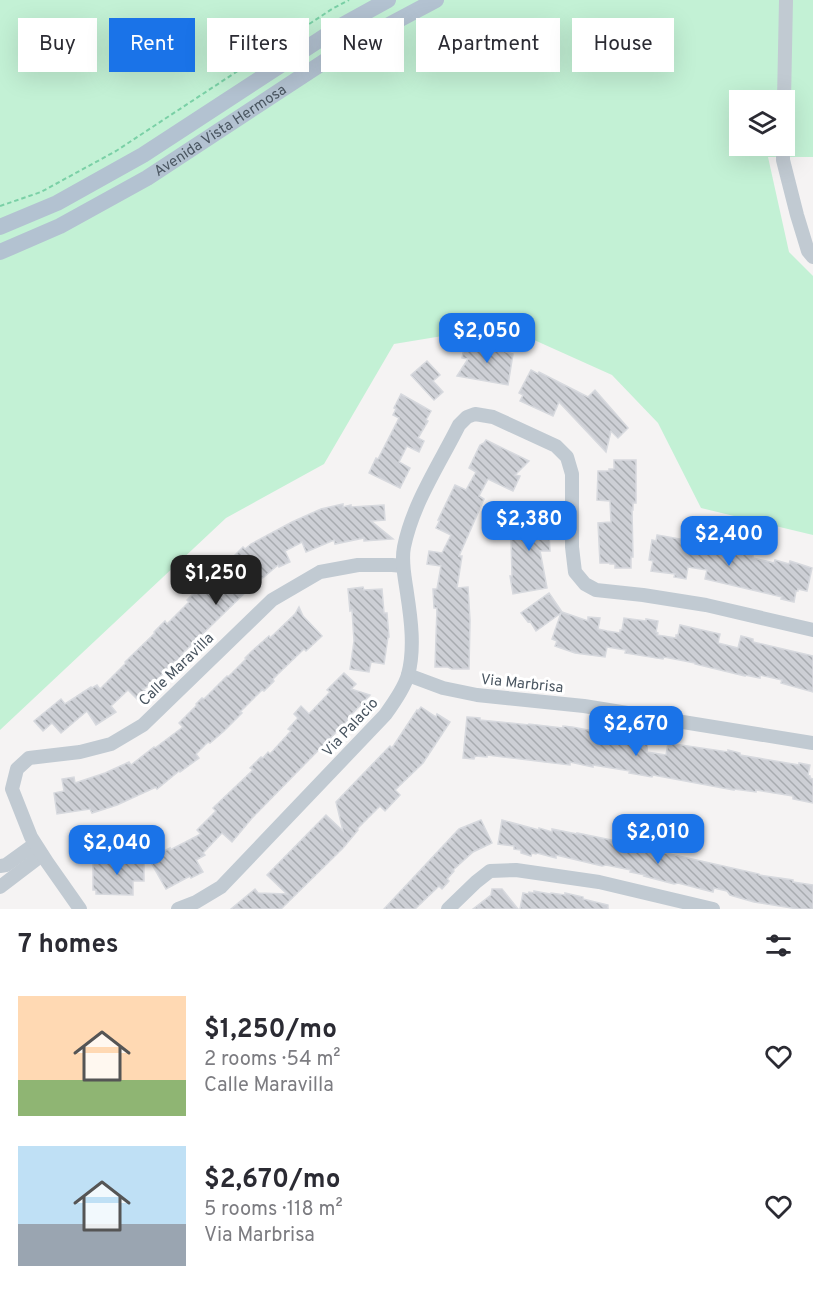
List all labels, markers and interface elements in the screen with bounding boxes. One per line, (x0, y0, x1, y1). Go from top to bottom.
chip: Buy (18, 18, 97, 72)
chip: Rent (109, 18, 195, 72)
chip: Filters (207, 18, 309, 72)
chip: New (321, 18, 404, 72)
chip: Apartment (416, 18, 560, 72)
chip: House (572, 18, 674, 72)
street label: Avenida Vista Hermosa (151, 81, 291, 182)
map controls (729, 90, 795, 156)
button: layers (729, 90, 795, 156)
pin: $2,050 (438, 313, 536, 364)
text: $2,050 (453, 319, 521, 345)
pin: $2,380 (480, 501, 578, 552)
text: $2,380 (496, 507, 562, 533)
pin: $2,400 (680, 516, 778, 567)
text: $2,400 (695, 522, 763, 548)
pin: $1,250 (167, 555, 265, 606)
text: $1,250 (185, 561, 247, 587)
street label: Calle Maravilla (135, 629, 219, 711)
street label: Via Marbrisa (479, 671, 564, 698)
street label: Via Palacio (319, 695, 383, 761)
pin: $2,670 (587, 706, 685, 757)
text: $2,670 (603, 712, 669, 738)
pin: $2,010 (609, 814, 707, 865)
text: $2,010 (626, 820, 690, 846)
pin: $2,040 (68, 825, 166, 876)
text: $2,040 (83, 831, 151, 857)
text: 7 homes (18, 929, 118, 962)
icon: filters (762, 929, 795, 962)
text: $1,250/mo (204, 1014, 337, 1047)
icon: home (66, 1020, 138, 1092)
icon: heart (762, 1040, 795, 1073)
text: 2 rooms · 54 m² (204, 1047, 341, 1073)
text: Calle Maravilla (204, 1073, 334, 1099)
text: $2,670/mo (204, 1164, 340, 1197)
icon: home (66, 1170, 138, 1242)
icon: heart (762, 1190, 795, 1223)
text: 5 rooms · 118 m² (204, 1197, 343, 1223)
text: Via Marbrisa (204, 1223, 315, 1249)

